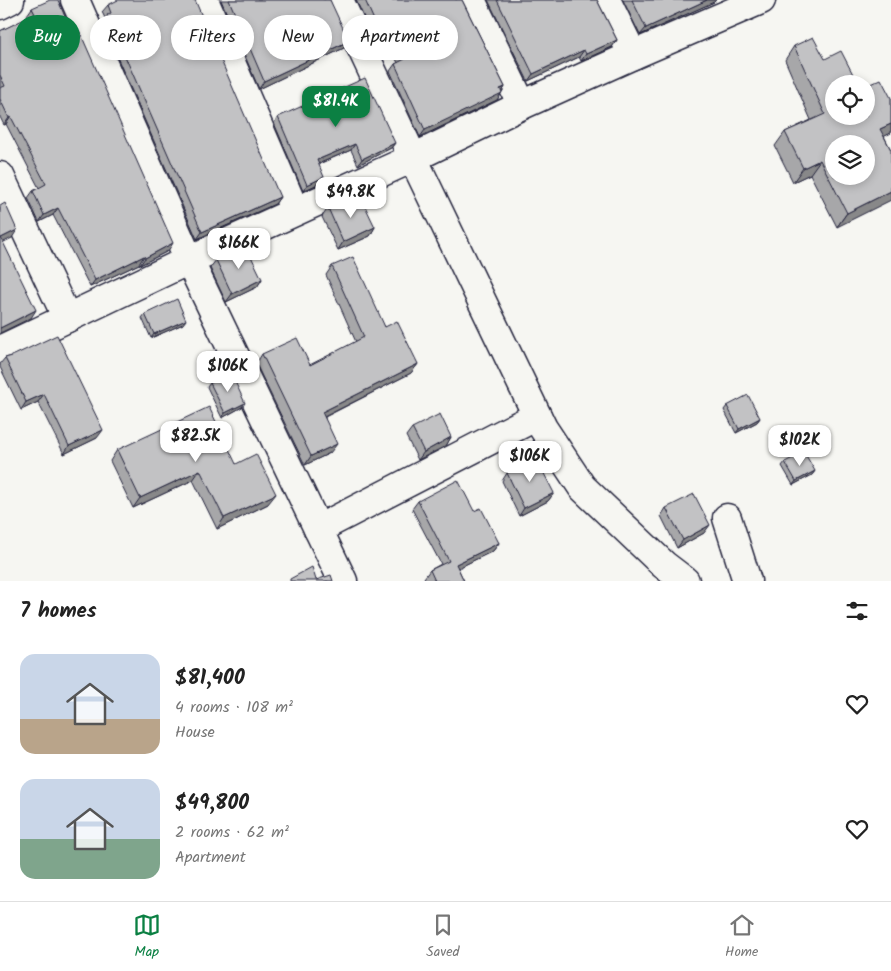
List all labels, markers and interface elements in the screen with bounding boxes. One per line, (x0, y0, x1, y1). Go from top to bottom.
chip: Buy (15, 15, 80, 60)
chip: Rent (90, 15, 161, 60)
chip: Filters (171, 15, 254, 60)
chip: New (264, 15, 332, 60)
chip: Apartment (342, 15, 458, 60)
map controls (825, 75, 875, 185)
button: locate (825, 75, 875, 125)
pin: $81.4K (295, 86, 377, 128)
text: $81.4K (313, 89, 359, 114)
button: layers (825, 135, 875, 185)
pin: $49.8K (310, 176, 392, 219)
text: $49.8K (326, 180, 376, 205)
pin: $166K (204, 228, 274, 270)
text: $166K (218, 231, 260, 256)
pin: $106K (193, 350, 263, 393)
text: $106K (208, 354, 248, 379)
pin: $82.5K (155, 420, 237, 463)
text: $82.5K (171, 424, 221, 449)
pin: $102K (765, 424, 835, 467)
text: $102K (779, 428, 821, 453)
pin: $106K (495, 440, 565, 483)
text: $106K (510, 444, 550, 469)
text: 7 homes (20, 595, 97, 628)
icon: filters (843, 597, 871, 625)
text: $81,400 (175, 662, 245, 695)
icon: home (60, 674, 120, 734)
icon: heart (843, 690, 871, 718)
text: 4 rooms · 108 m² (175, 695, 293, 720)
text: House (175, 720, 215, 745)
text: $49,800 (175, 787, 249, 820)
icon: home (60, 799, 120, 859)
icon: heart (843, 815, 871, 843)
text: 2 rooms · 62 m² (175, 820, 289, 845)
text: Apartment (175, 845, 246, 870)
tab: Map (133, 911, 161, 963)
tab: Saved (426, 911, 460, 963)
tab: Home (725, 911, 758, 963)

